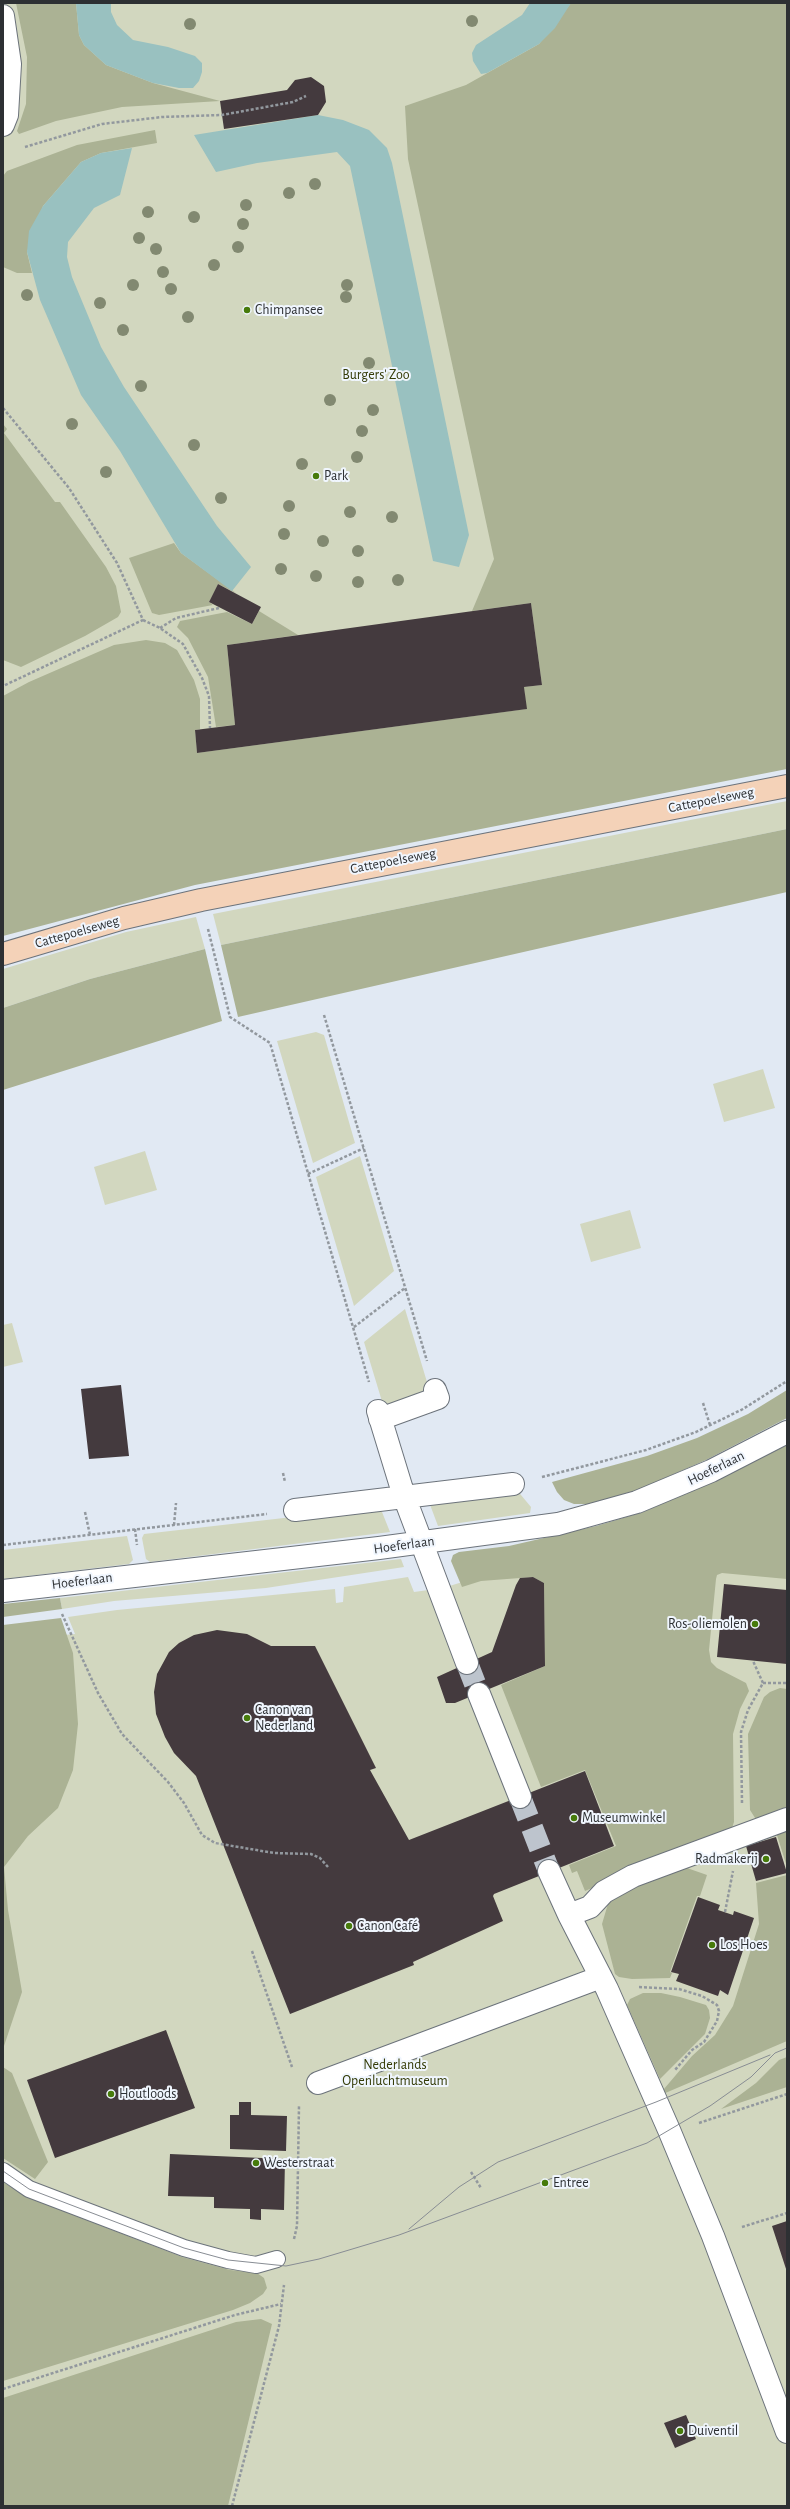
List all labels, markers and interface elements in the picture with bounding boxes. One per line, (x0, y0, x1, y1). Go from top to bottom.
place label: Chimpansee (255, 302, 323, 318)
marker: Chimpansee (242, 305, 252, 315)
park label: Burgers' Zoo (342, 367, 410, 383)
place label: Park (324, 468, 348, 484)
marker: Park (311, 471, 321, 481)
street label: Cattepoelseweg (667, 783, 755, 817)
street label: Cattepoelseweg (349, 844, 437, 878)
street label: Cattepoelseweg (33, 912, 121, 952)
street label: Hoeferlaan (685, 1447, 747, 1489)
street label: Hoeferlaan (373, 1532, 435, 1558)
street label: Hoeferlaan (51, 1569, 113, 1593)
place label: Ros-oliemolen (668, 1616, 747, 1632)
marker: Ros-oliemolen (750, 1619, 760, 1629)
place label: Canon van Nederland (255, 1702, 313, 1734)
marker: Canon van Nederland (242, 1713, 252, 1723)
place label: Museumwinkel (582, 1810, 666, 1826)
marker: Museumwinkel (569, 1813, 579, 1823)
place label: Radmakerij (695, 1851, 758, 1867)
marker: Radmakerij (761, 1854, 771, 1864)
place label: Canon Café (357, 1918, 418, 1934)
marker: Canon Café (344, 1921, 354, 1931)
place label: Los Hoes (720, 1937, 768, 1953)
marker: Los Hoes (707, 1940, 717, 1950)
park label: Nederlands Openluchtmuseum (342, 2057, 448, 2090)
place label: Houtloods (119, 2086, 176, 2102)
marker: Houtloods (106, 2089, 116, 2099)
place label: Westerstraat (264, 2155, 334, 2171)
marker: Westerstraat (251, 2158, 261, 2168)
place label: Entree (553, 2175, 589, 2191)
marker: Entree (540, 2178, 550, 2188)
place label: Duiventil (688, 2423, 738, 2439)
marker: Duiventil (675, 2426, 685, 2436)

